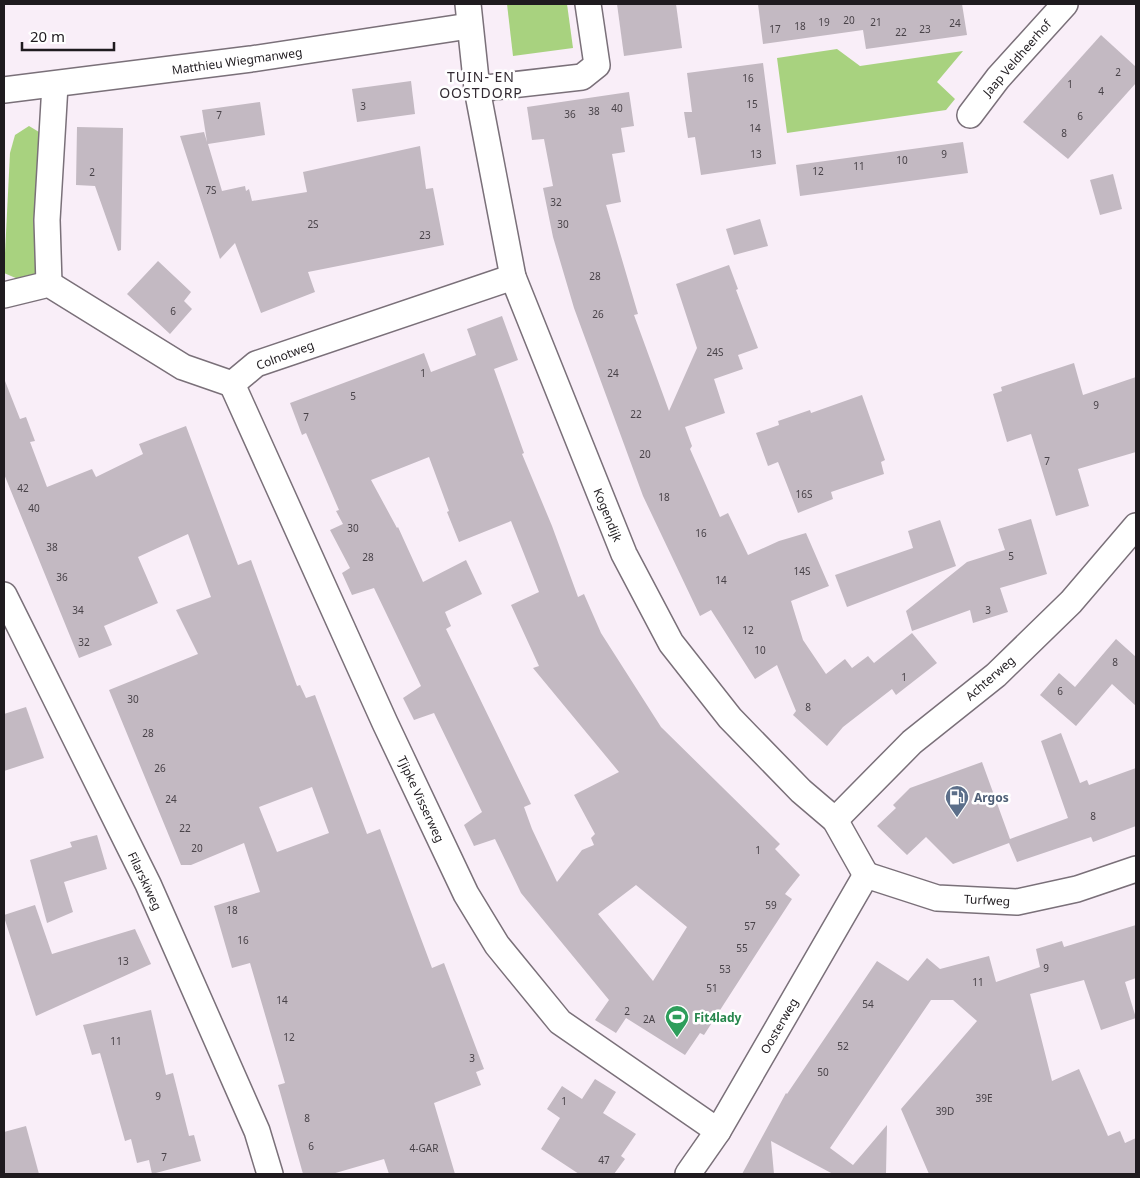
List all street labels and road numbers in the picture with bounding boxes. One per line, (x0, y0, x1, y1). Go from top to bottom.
street label: Jaap Veldheerhof (978, 15, 1056, 101)
street label: Matthieu Wiegmanweg (171, 43, 303, 79)
street label: Colnotweg (254, 336, 316, 374)
street label: Kogendijk (590, 486, 627, 545)
street label: Achterweg (962, 652, 1018, 704)
street label: Tjipke Visserweg (394, 753, 448, 845)
street label: Filarskiweg (124, 849, 166, 913)
street label: Turfweg (964, 890, 1010, 910)
street label: Oosterweg (756, 995, 802, 1057)

